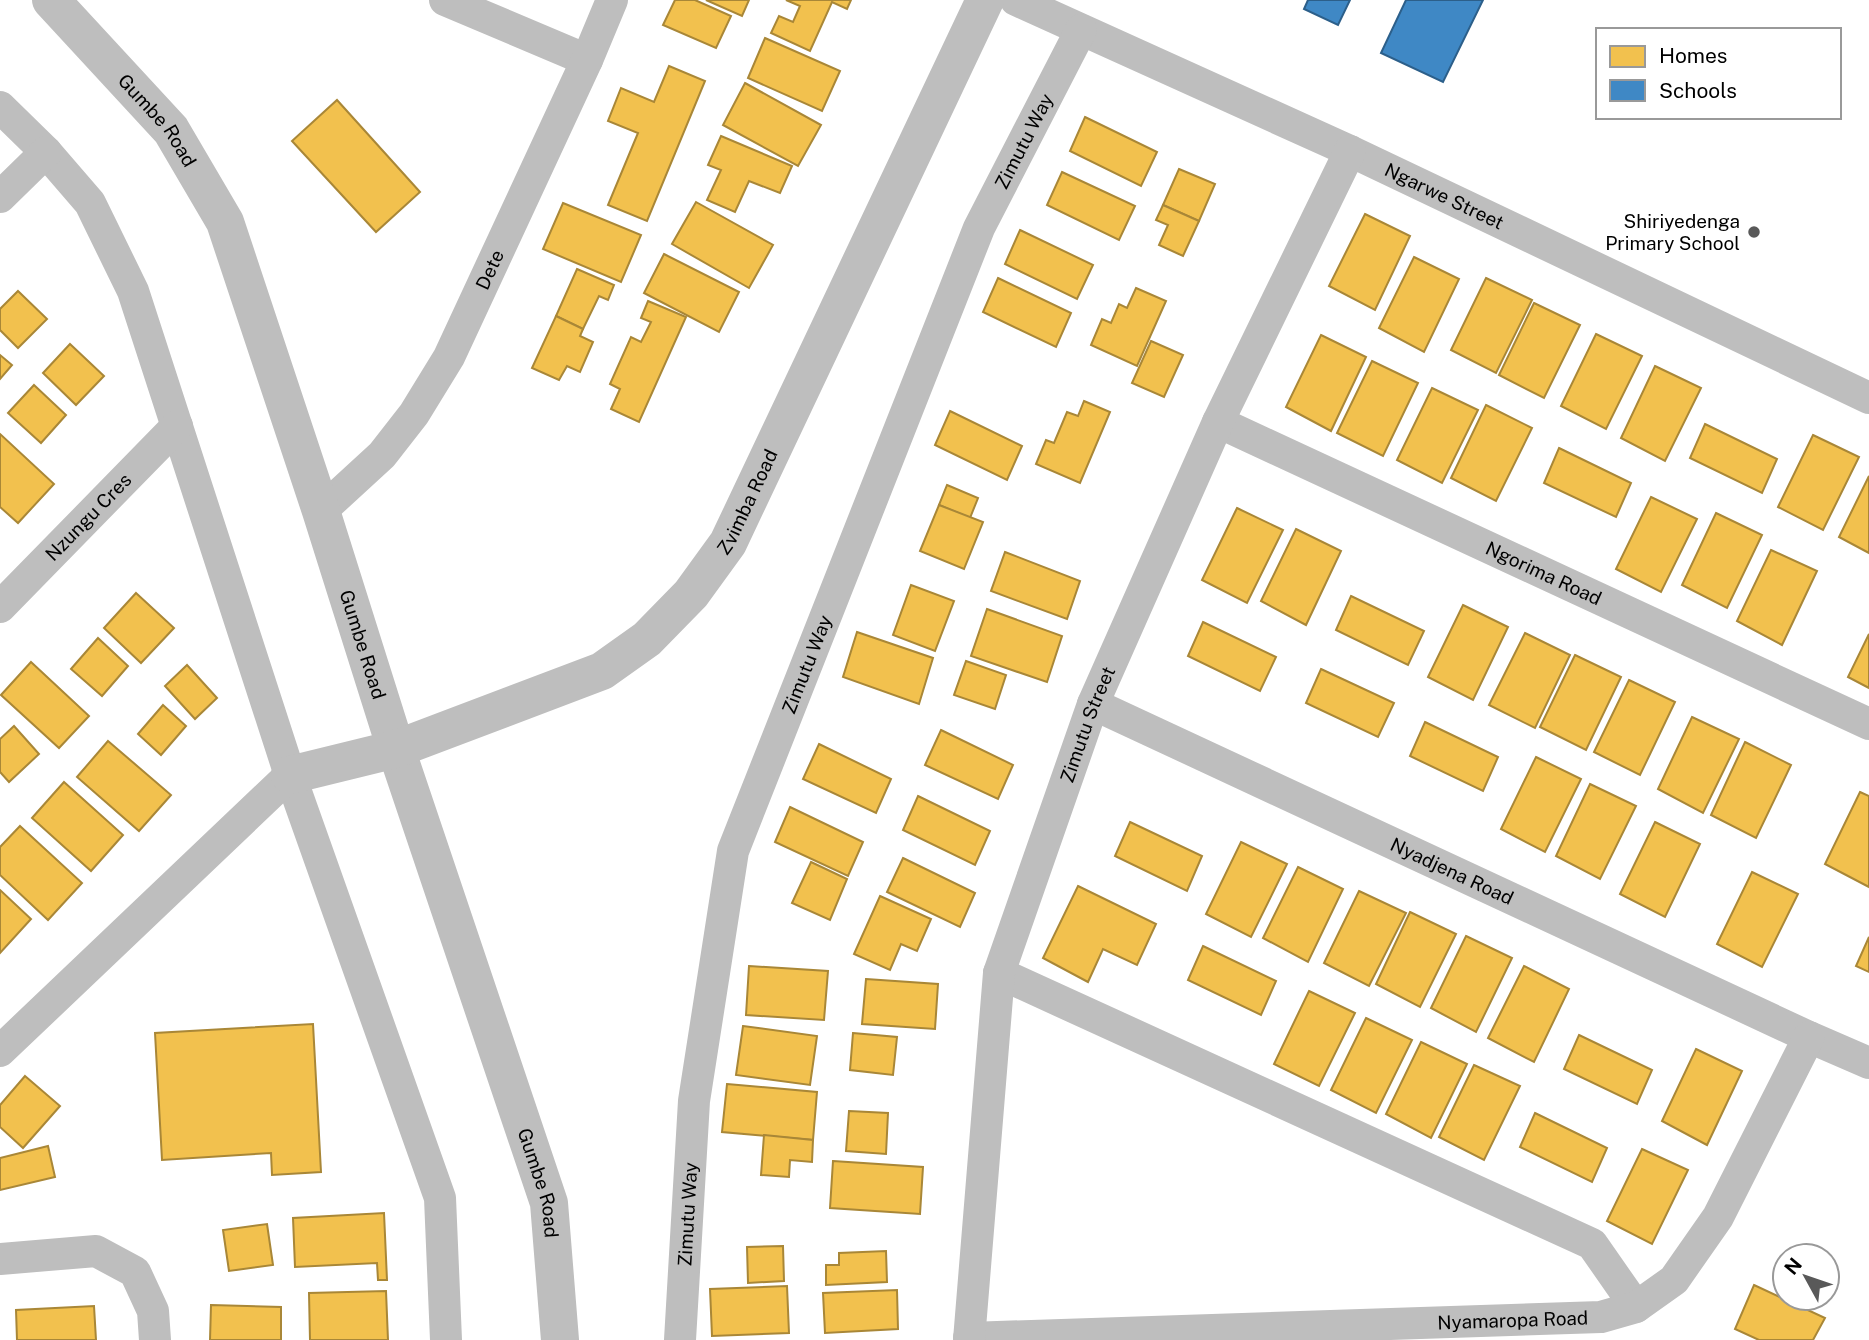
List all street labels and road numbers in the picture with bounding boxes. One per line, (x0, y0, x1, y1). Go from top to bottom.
street label: Gumbe Road (114, 69, 201, 171)
street label: Zimutu Way (990, 90, 1057, 192)
street label: Ngarwe Street (1381, 158, 1507, 234)
street label: Dete (471, 246, 508, 293)
street label: Zvimba Road (712, 446, 782, 559)
street label: Nzungu Cres (41, 469, 136, 565)
street label: Ngorima Road (1482, 537, 1605, 609)
street label: Gumbe Road (336, 587, 391, 702)
street label: Zimutu Way (777, 612, 836, 717)
street label: Zimutu Street (1055, 663, 1119, 785)
street label: Nyadjena Road (1387, 833, 1517, 909)
street label: Gumbe Road (514, 1125, 563, 1239)
street label: Zimutu Way (673, 1162, 701, 1267)
street label: Nyamaropa Road (1437, 1306, 1589, 1333)

